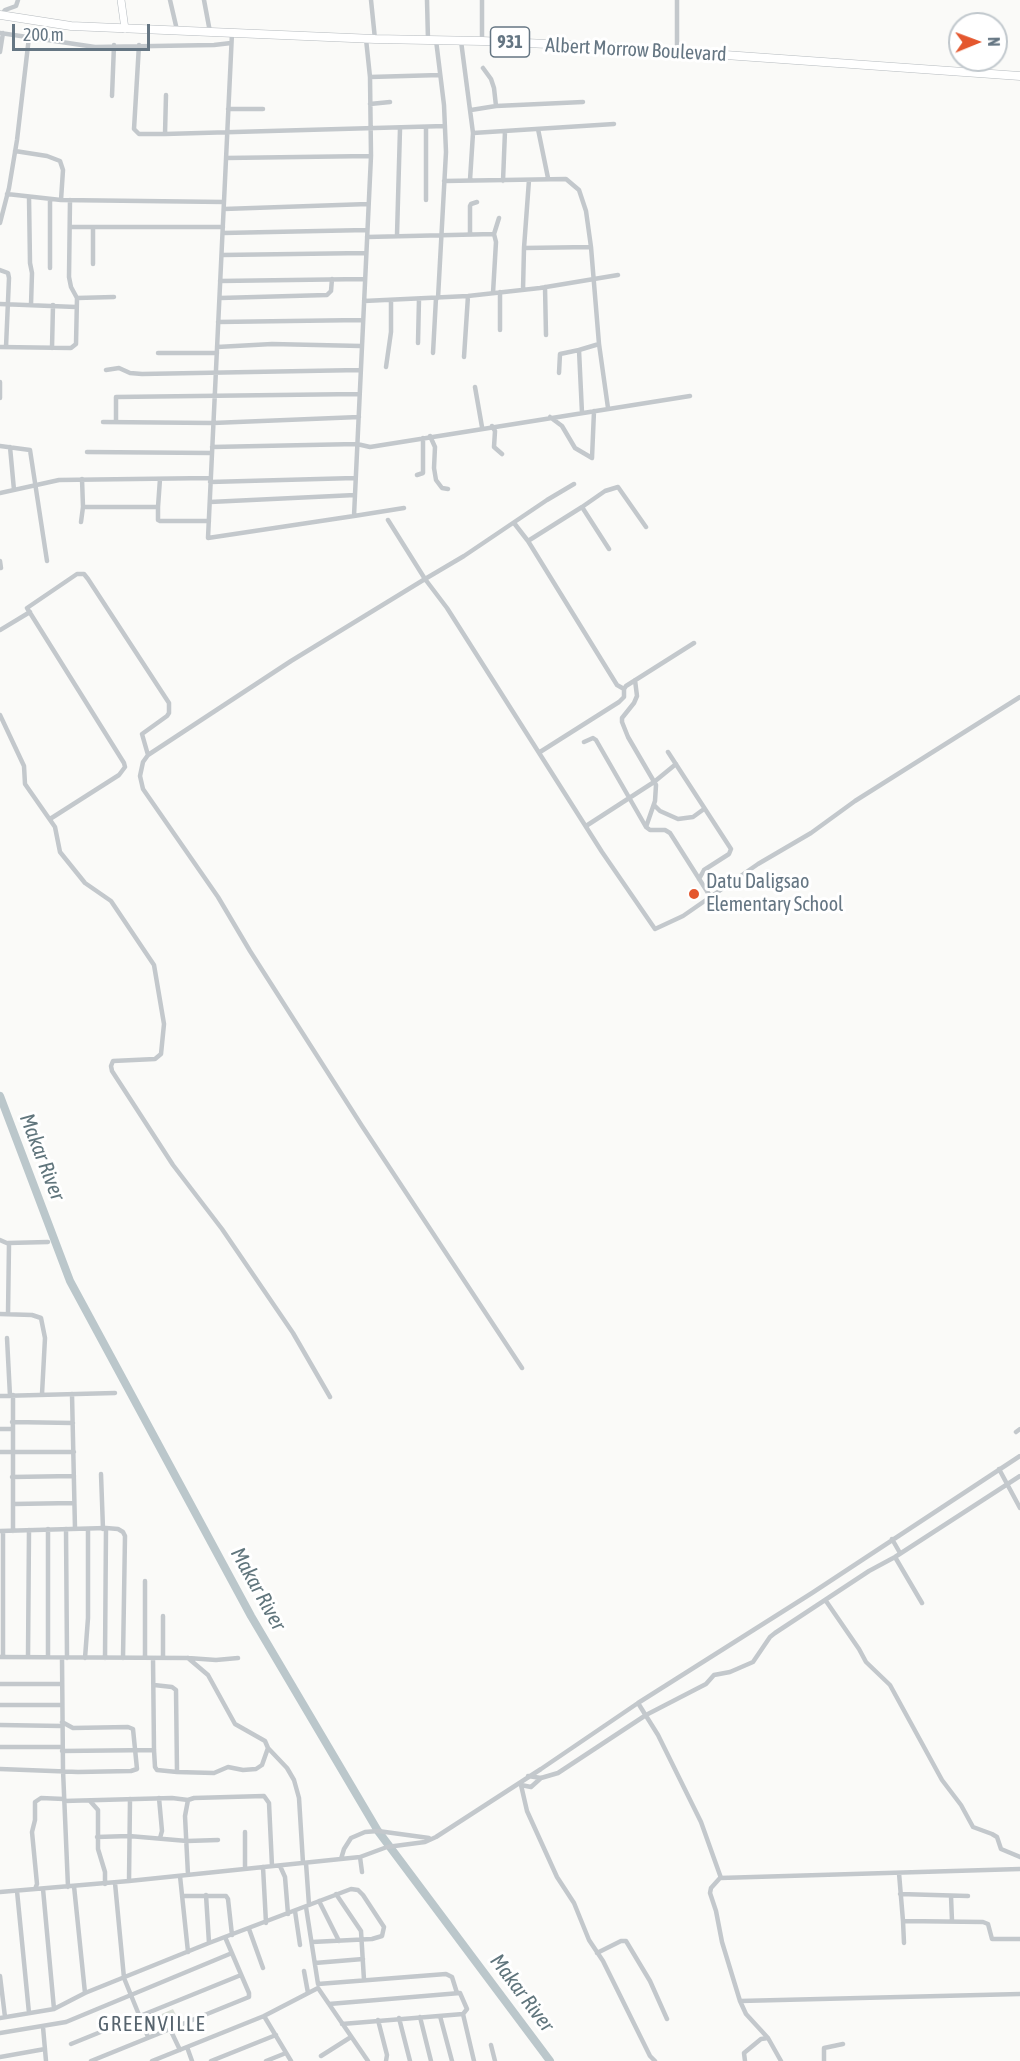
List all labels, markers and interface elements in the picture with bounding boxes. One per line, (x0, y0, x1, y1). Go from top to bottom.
scale bar (15, 12, 153, 50)
north arrow (948, 12, 1008, 72)
text: 200 m (23, 24, 64, 45)
road number: 931 (490, 27, 530, 57)
street label: Albert Morrow Boulevard (545, 33, 727, 67)
text: N (985, 37, 1003, 47)
place label: Datu Daligsao Elementary School (706, 870, 843, 917)
marker: Datu Daligsao Elementary School (687, 887, 701, 901)
water label: Makar River (14, 1110, 70, 1204)
water label: Makar River (225, 1543, 291, 1635)
water label: Makar River (485, 1949, 559, 2037)
district label: GREENVILLE (98, 2011, 206, 2037)

